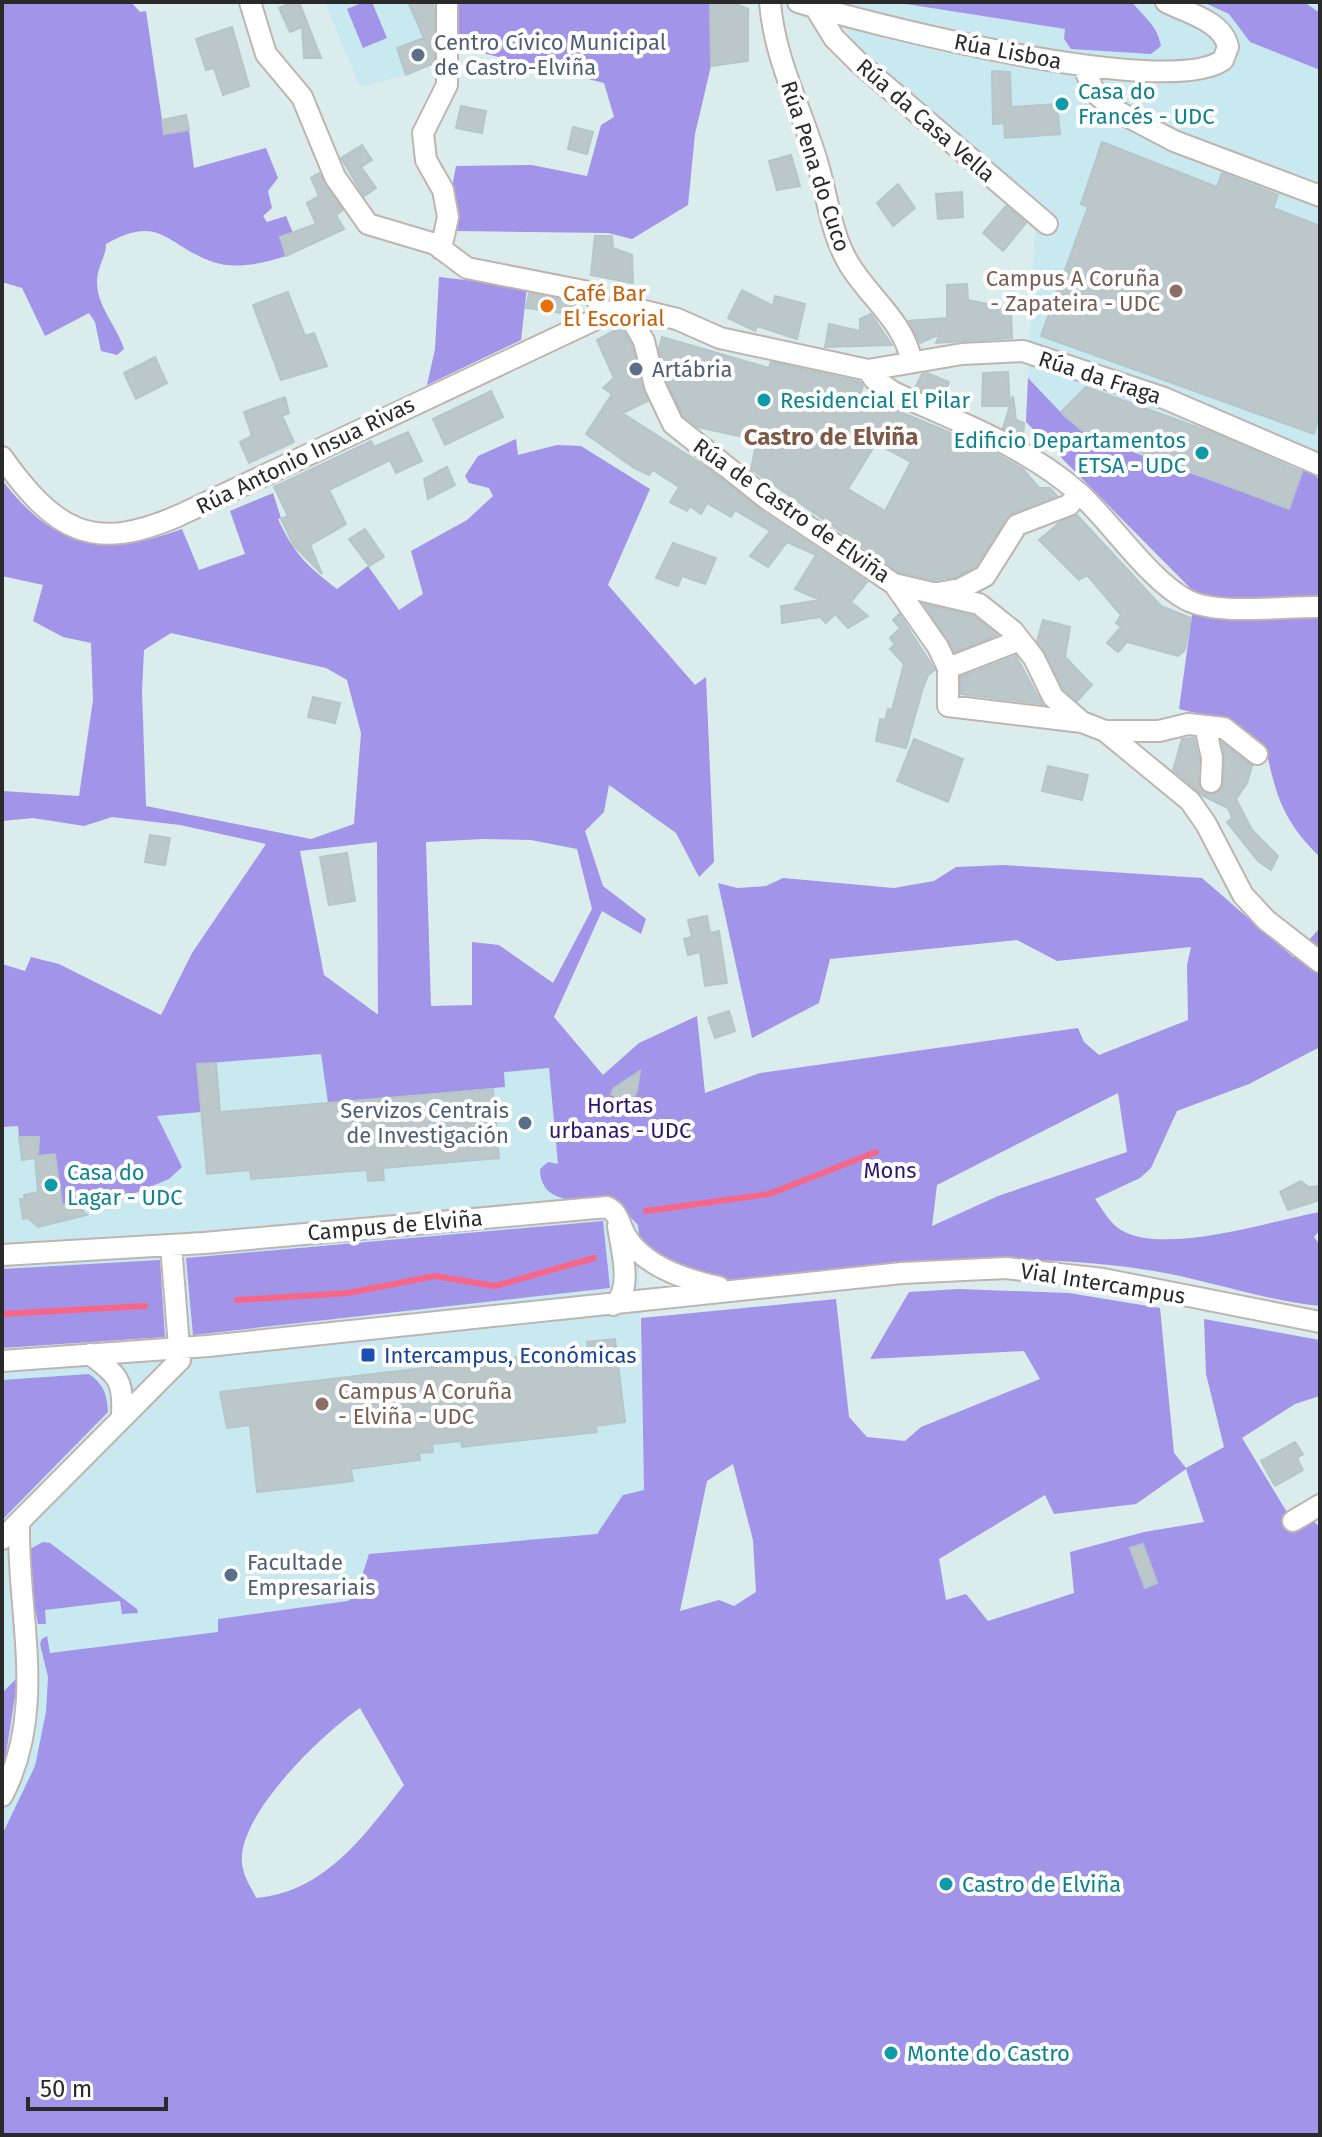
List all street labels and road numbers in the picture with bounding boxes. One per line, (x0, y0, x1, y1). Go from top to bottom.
street label: Rúa Lisboa (952, 28, 1064, 75)
street label: Rúa da Casa Vella (851, 53, 1001, 188)
street label: Rúa Pena do Cuco (775, 77, 856, 255)
street label: Rúa da Fraga (1035, 345, 1165, 410)
street label: Rúa Antonio Insua Rivas (191, 391, 419, 520)
street label: Rúa de Castro de Elviña (688, 432, 895, 589)
street label: Campus de Elviña (306, 1204, 484, 1247)
street label: Vial Intercampus (1019, 1257, 1187, 1310)

